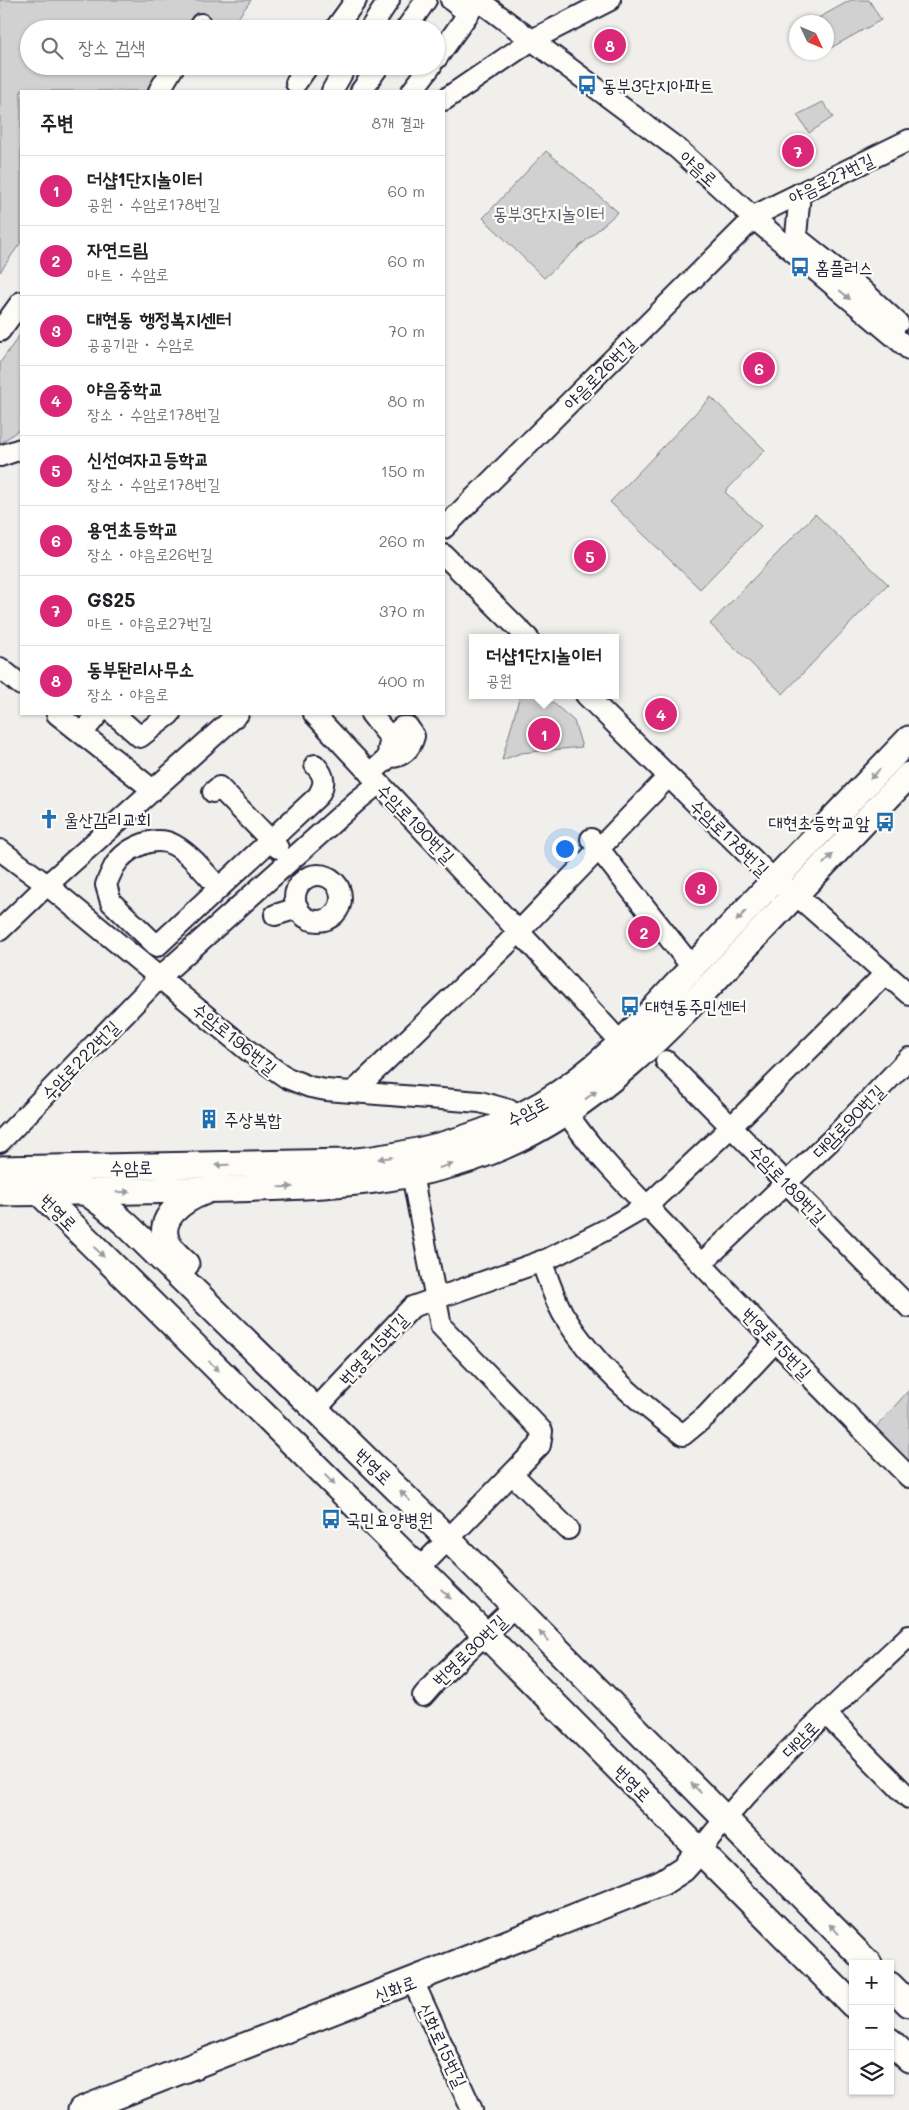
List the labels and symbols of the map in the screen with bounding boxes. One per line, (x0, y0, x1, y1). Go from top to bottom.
north arrow (789, 15, 834, 60)
pin: 8 (594, 26, 626, 64)
place label: 동부3단지아파트 (602, 73, 714, 97)
bus stop icon: 동부3단지아파트 (576, 74, 598, 96)
pin: 7 (782, 132, 814, 170)
street label: 야음로 (675, 145, 723, 191)
street label: 야음로27번길 (785, 148, 877, 208)
park label: 동부3단지놀이터 (493, 201, 605, 225)
place label: 홈플러스 (815, 255, 873, 279)
bus stop icon: 홈플러스 (789, 256, 811, 278)
one-way arrow (838, 289, 850, 301)
street label: 야음로26번길 (558, 331, 641, 414)
pin: 6 (743, 349, 775, 387)
pin: 5 (574, 537, 606, 575)
pin: 4 (645, 695, 677, 733)
pin: 1 (528, 715, 560, 753)
one-way arrow (869, 768, 881, 780)
street label: 수암로190번길 (372, 778, 460, 868)
street label: 수암로178번길 (685, 793, 775, 881)
place label: 울산감리교회 (64, 807, 151, 831)
church icon: 울산감리교회 (38, 808, 60, 830)
place label: 대현초등학교앞 (769, 810, 871, 834)
bus stop icon: 대현초등학교앞 (874, 811, 896, 833)
your location (552, 836, 578, 862)
one-way arrow (822, 853, 834, 865)
pin: 3 (685, 869, 717, 907)
one-way arrow (735, 909, 747, 921)
pin: 2 (628, 913, 660, 951)
place label: 대현동주민센터 (645, 994, 746, 1018)
bus stop icon: 대현동주민센터 (619, 995, 641, 1017)
street label: 수암로196번길 (188, 997, 283, 1080)
street label: 수암로222번길 (36, 1014, 125, 1105)
street label: 대암로90번길 (807, 1078, 890, 1163)
street label: 수암로 (502, 1090, 552, 1132)
one-way arrow (584, 1090, 598, 1100)
place label: 주상복합 (224, 1107, 282, 1131)
building icon: 주상복합 (198, 1108, 220, 1130)
street label: 수암로189번길 (744, 1139, 832, 1229)
one-way arrow (376, 1154, 392, 1162)
street label: 수암로 (109, 1155, 153, 1179)
one-way arrow (439, 1161, 454, 1169)
one-way arrow (214, 1162, 230, 1170)
one-way arrow (278, 1183, 294, 1191)
street label: 번영로 (35, 1188, 83, 1236)
one-way arrow (115, 1188, 131, 1196)
one-way arrow (93, 1245, 105, 1257)
street label: 번영로15번길 (737, 1302, 818, 1384)
street label: 번영로15번길 (333, 1307, 413, 1390)
one-way arrow (208, 1360, 220, 1372)
street label: 번영로 (350, 1442, 398, 1490)
one-way arrow (324, 1474, 336, 1486)
one-way arrow (399, 1490, 411, 1502)
place label: 국민요양병원 (346, 1507, 433, 1531)
bus stop icon: 국민요양병원 (320, 1508, 342, 1530)
one-way arrow (439, 1588, 451, 1600)
street label: 번영로30번길 (427, 1608, 512, 1691)
one-way arrow (538, 1630, 550, 1642)
street label: 대암로 (776, 1715, 824, 1763)
street label: 번영로 (609, 1759, 657, 1807)
one-way arrow (690, 1783, 702, 1795)
one-way arrow (828, 1923, 840, 1935)
street label: 신화로 (370, 1969, 420, 2007)
street label: 신화로15번길 (413, 1999, 473, 2092)

